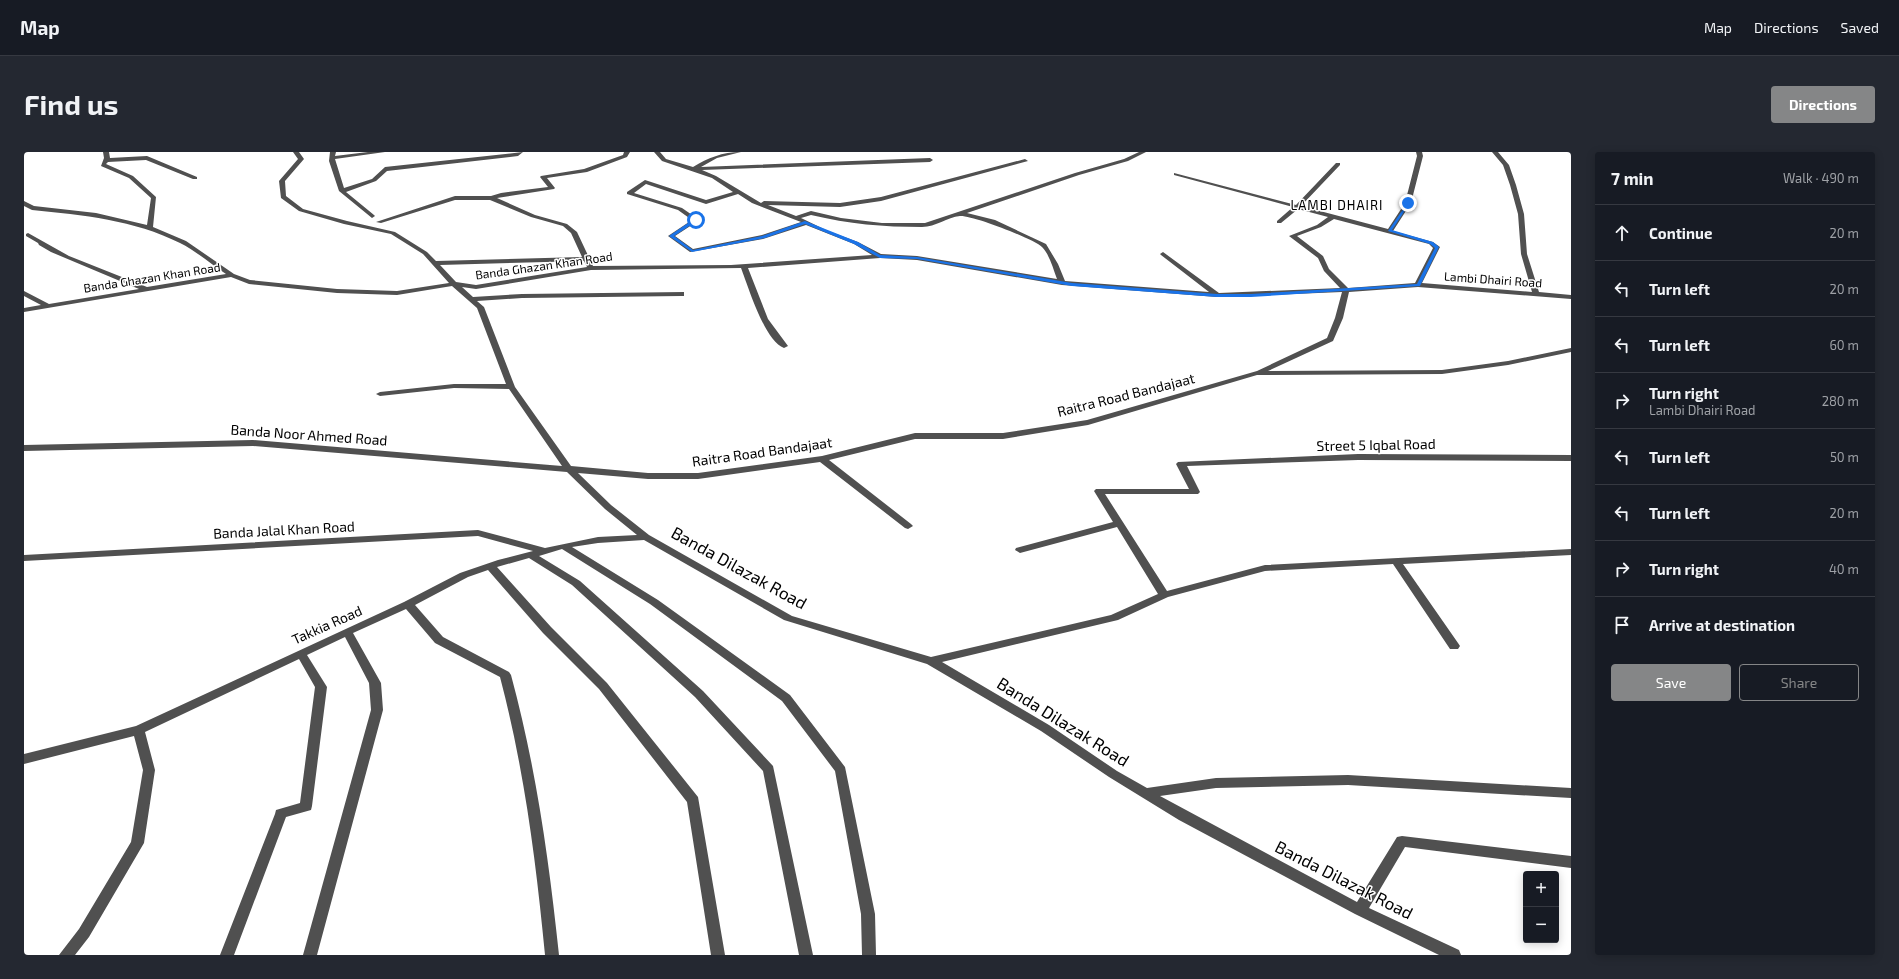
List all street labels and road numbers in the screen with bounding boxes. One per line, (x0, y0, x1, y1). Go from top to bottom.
street label: Banda Ghazan Khan Road (474, 248, 613, 282)
street label: Banda Ghazan Khan Road (82, 259, 221, 295)
street label: Lambi Dhairi Road (1444, 269, 1543, 289)
street label: Raitra Road Bandajaat (1055, 369, 1197, 420)
street label: Banda Noor Ahmed Road (230, 421, 388, 448)
street label: Raitra Road Bandajaat (691, 433, 833, 470)
street label: Street 5 Iqbal Road (1316, 435, 1436, 454)
street label: Banda Jalal Khan Road (213, 517, 355, 542)
street label: Banda Dilazak Road (668, 522, 811, 613)
street label: Takkia Road (289, 601, 365, 648)
street label: Banda Dilazak Road (994, 672, 1133, 770)
street label: Banda Dilazak Road (1272, 836, 1417, 923)

